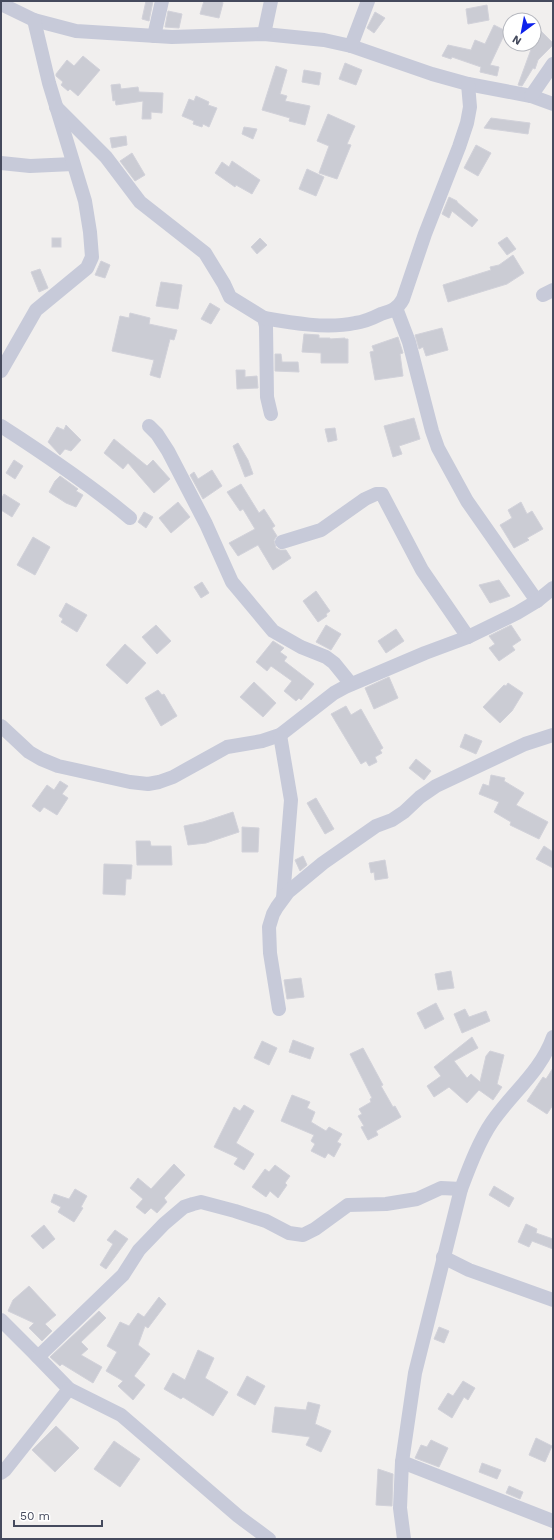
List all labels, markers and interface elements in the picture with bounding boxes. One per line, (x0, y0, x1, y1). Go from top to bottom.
north arrow (502, 12, 542, 52)
text: N (510, 32, 524, 48)
scale bar (14, 1502, 102, 1528)
text: 50 m (20, 1509, 50, 1523)

